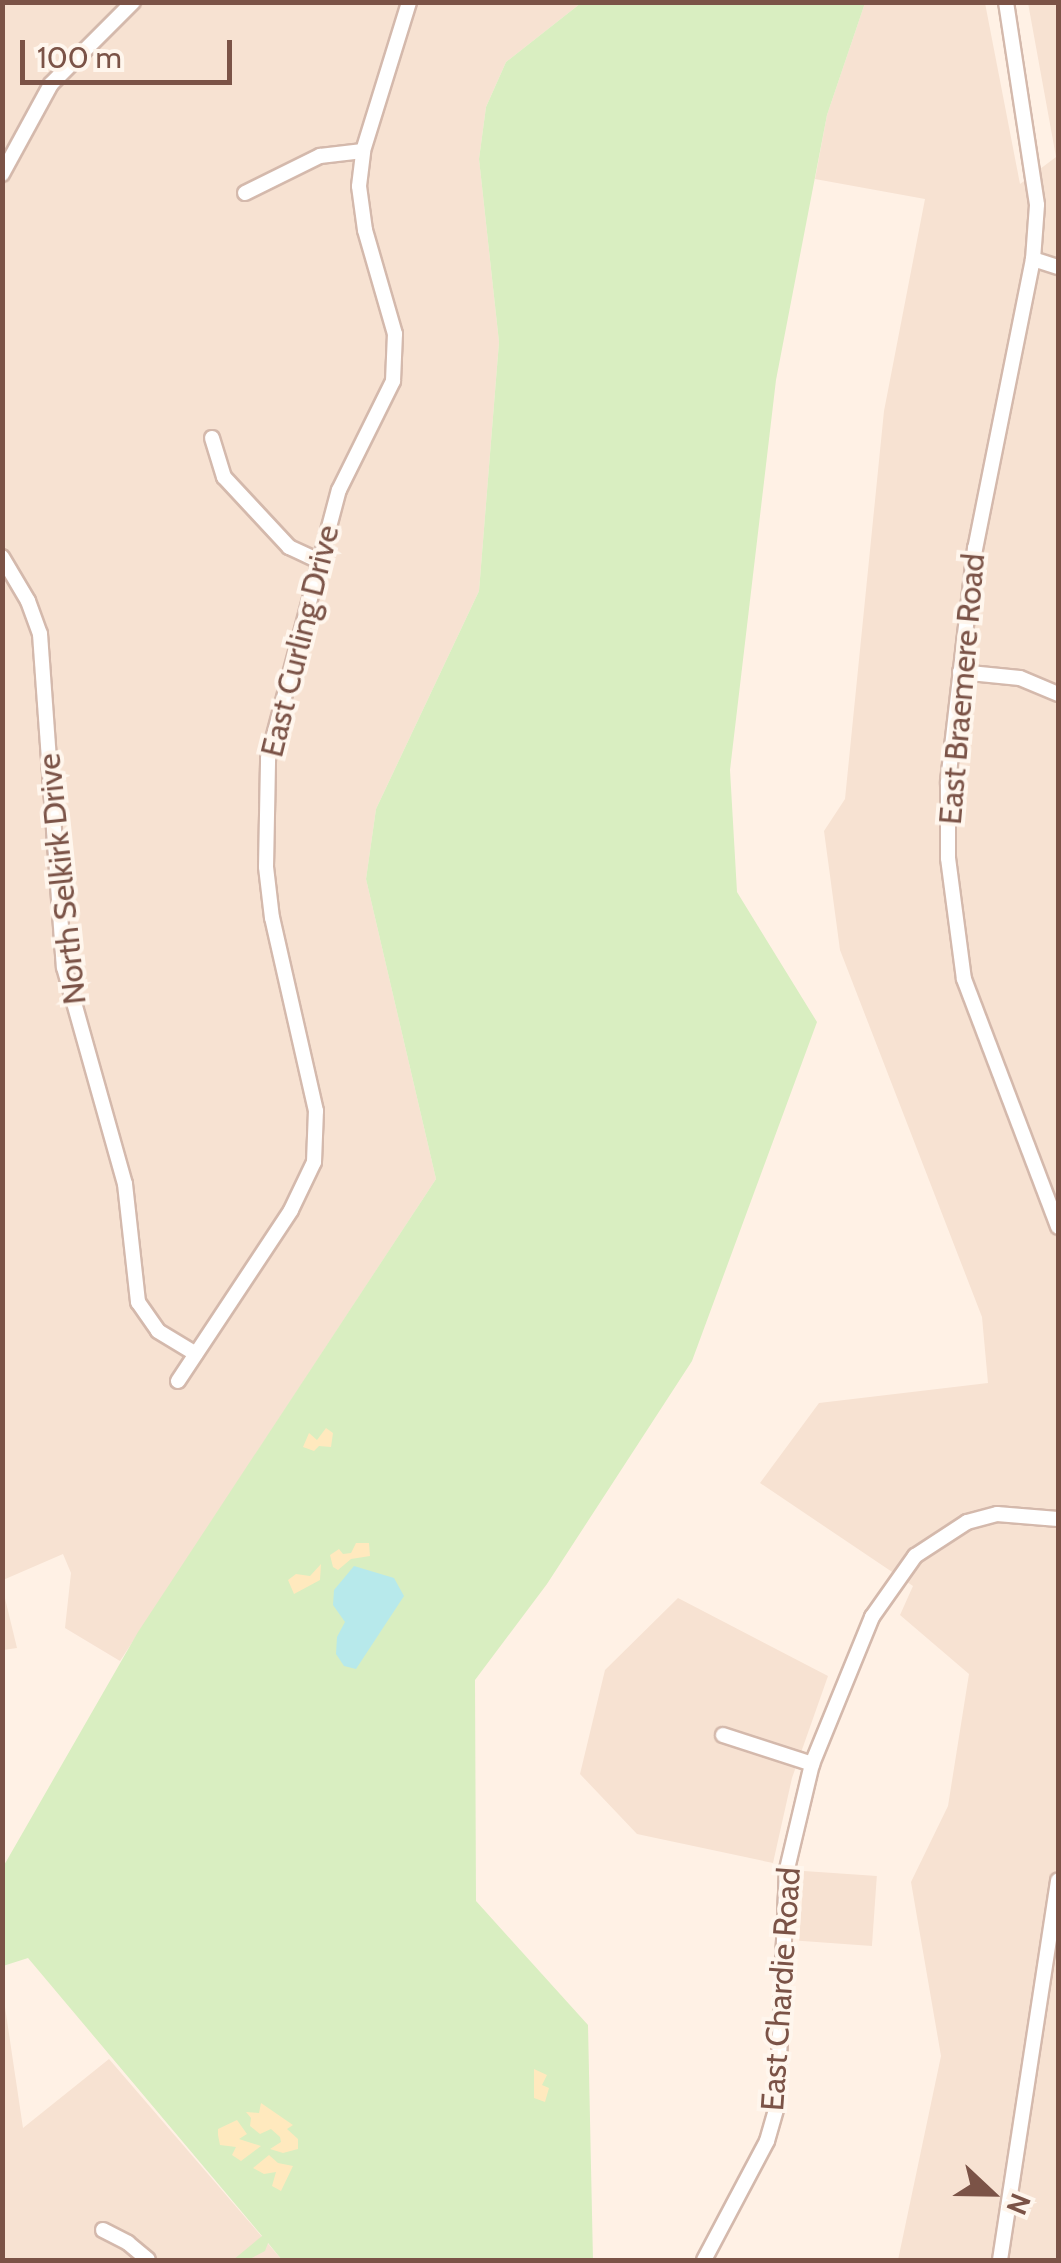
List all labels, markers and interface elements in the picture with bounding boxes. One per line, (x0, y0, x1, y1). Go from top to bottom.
scale bar (25, 20, 238, 82)
text: 100 m (37, 39, 122, 76)
street label: East Curling Drive (253, 521, 347, 761)
street label: East Braemere Road (931, 552, 993, 826)
street label: North Selkirk Drive (30, 752, 94, 1006)
street label: East Chardie Road (753, 1866, 809, 2112)
north arrow (941, 2143, 1041, 2243)
text: N (999, 2189, 1038, 2220)

